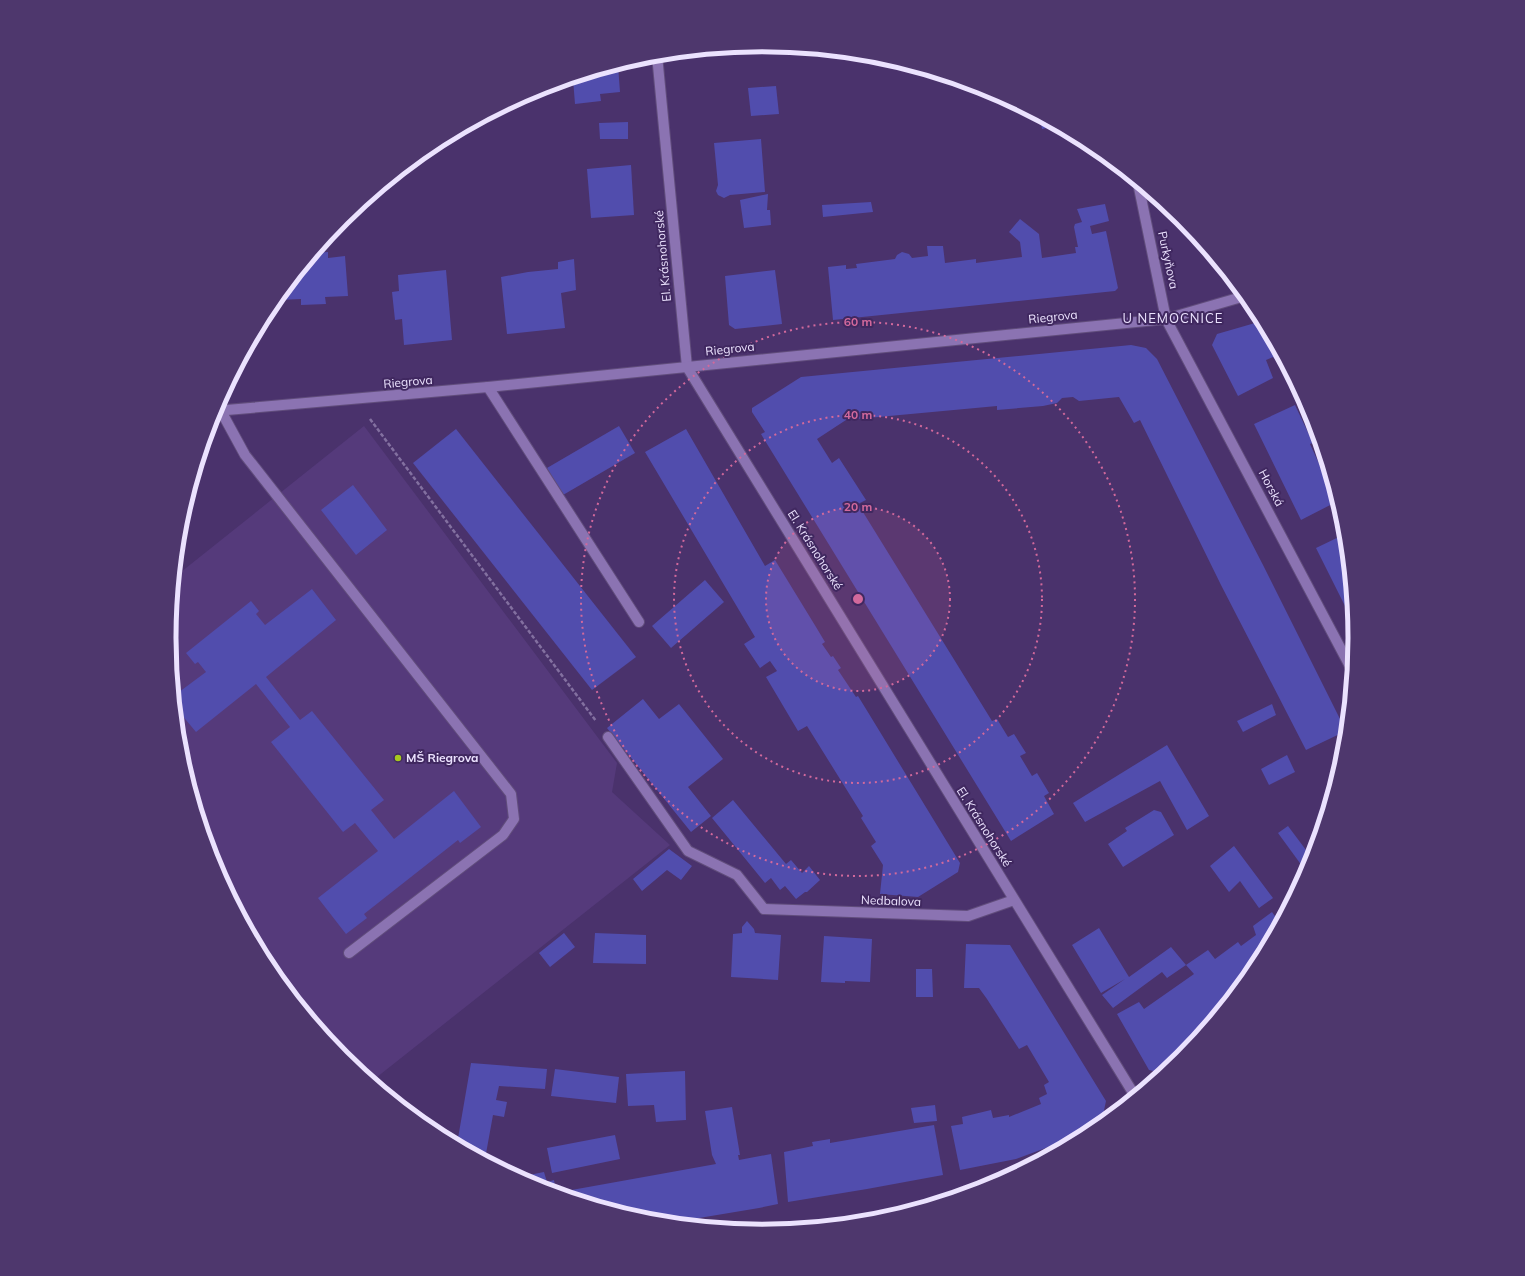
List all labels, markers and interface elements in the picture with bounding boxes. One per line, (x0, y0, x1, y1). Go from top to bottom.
street label: El. Krásnohorské (651, 210, 674, 302)
street label: Purkyňova (1155, 230, 1182, 290)
street label: Riegrova (1028, 306, 1078, 327)
district label: U NEMOCNICE (1123, 310, 1223, 326)
text: 60 m (844, 314, 872, 329)
street label: Riegrova (705, 338, 755, 359)
street label: Riegrova (383, 372, 433, 391)
text: 40 m (844, 407, 872, 422)
street label: Horská (1256, 467, 1287, 509)
text: 20 m (844, 499, 872, 514)
street label: El. Krásnohorské (785, 507, 846, 593)
centre of rings (851, 592, 865, 606)
place label: MŠ Riegrova (406, 750, 479, 765)
marker: MŠ Riegrova (393, 753, 403, 763)
street label: El. Krásnohorské (954, 784, 1015, 870)
street label: Nedbalova (861, 892, 921, 909)

